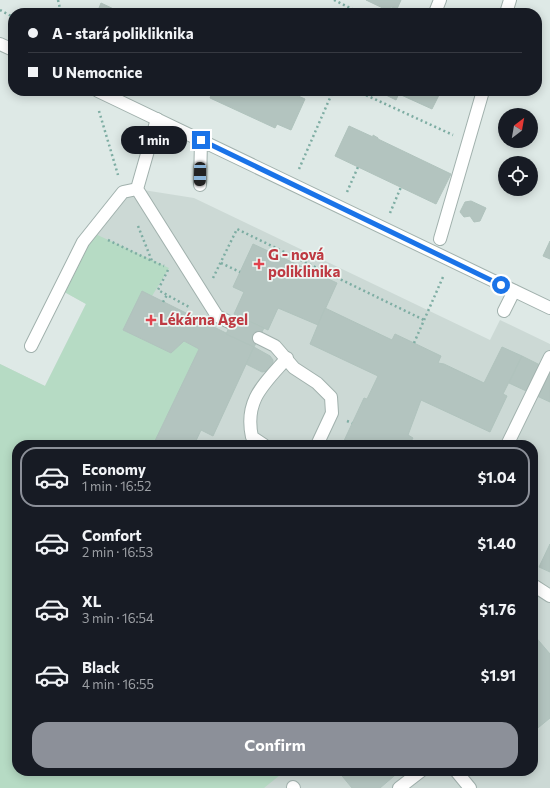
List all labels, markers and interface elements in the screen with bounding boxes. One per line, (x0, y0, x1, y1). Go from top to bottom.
text: A - stará polikliknika (52, 24, 194, 42)
text: U Nemocnice (52, 63, 142, 81)
north arrow (498, 108, 538, 148)
map controls (498, 108, 538, 196)
callout: 1 min (121, 126, 187, 154)
route end (192, 131, 210, 149)
text: 1 min (139, 132, 169, 148)
button: locate (498, 156, 538, 196)
car (194, 162, 206, 186)
place label: G - nová poliklinika (268, 245, 340, 280)
marker: G - nová poliklinika (253, 258, 265, 270)
route start (492, 276, 510, 294)
place label: Lékárna Agel (159, 310, 248, 328)
marker: Lékárna Agel (146, 315, 156, 325)
icon: car (34, 459, 70, 495)
text: Economy (82, 460, 146, 478)
text: $1.04 (478, 468, 516, 486)
text: 1 min · 16:52 (82, 478, 151, 494)
icon: car (34, 525, 70, 561)
text: Comfort (82, 526, 142, 544)
text: $1.40 (478, 534, 516, 552)
text: 2 min · 16:53 (82, 544, 153, 560)
icon: car (34, 591, 70, 627)
text: XL (82, 592, 101, 610)
text: $1.76 (479, 600, 516, 618)
text: 3 min · 16:54 (82, 610, 154, 626)
icon: car (34, 657, 70, 693)
text: Black (82, 658, 120, 676)
text: $1.91 (481, 666, 516, 684)
text: 4 min · 16:55 (82, 676, 154, 692)
button: Confirm (32, 722, 518, 768)

